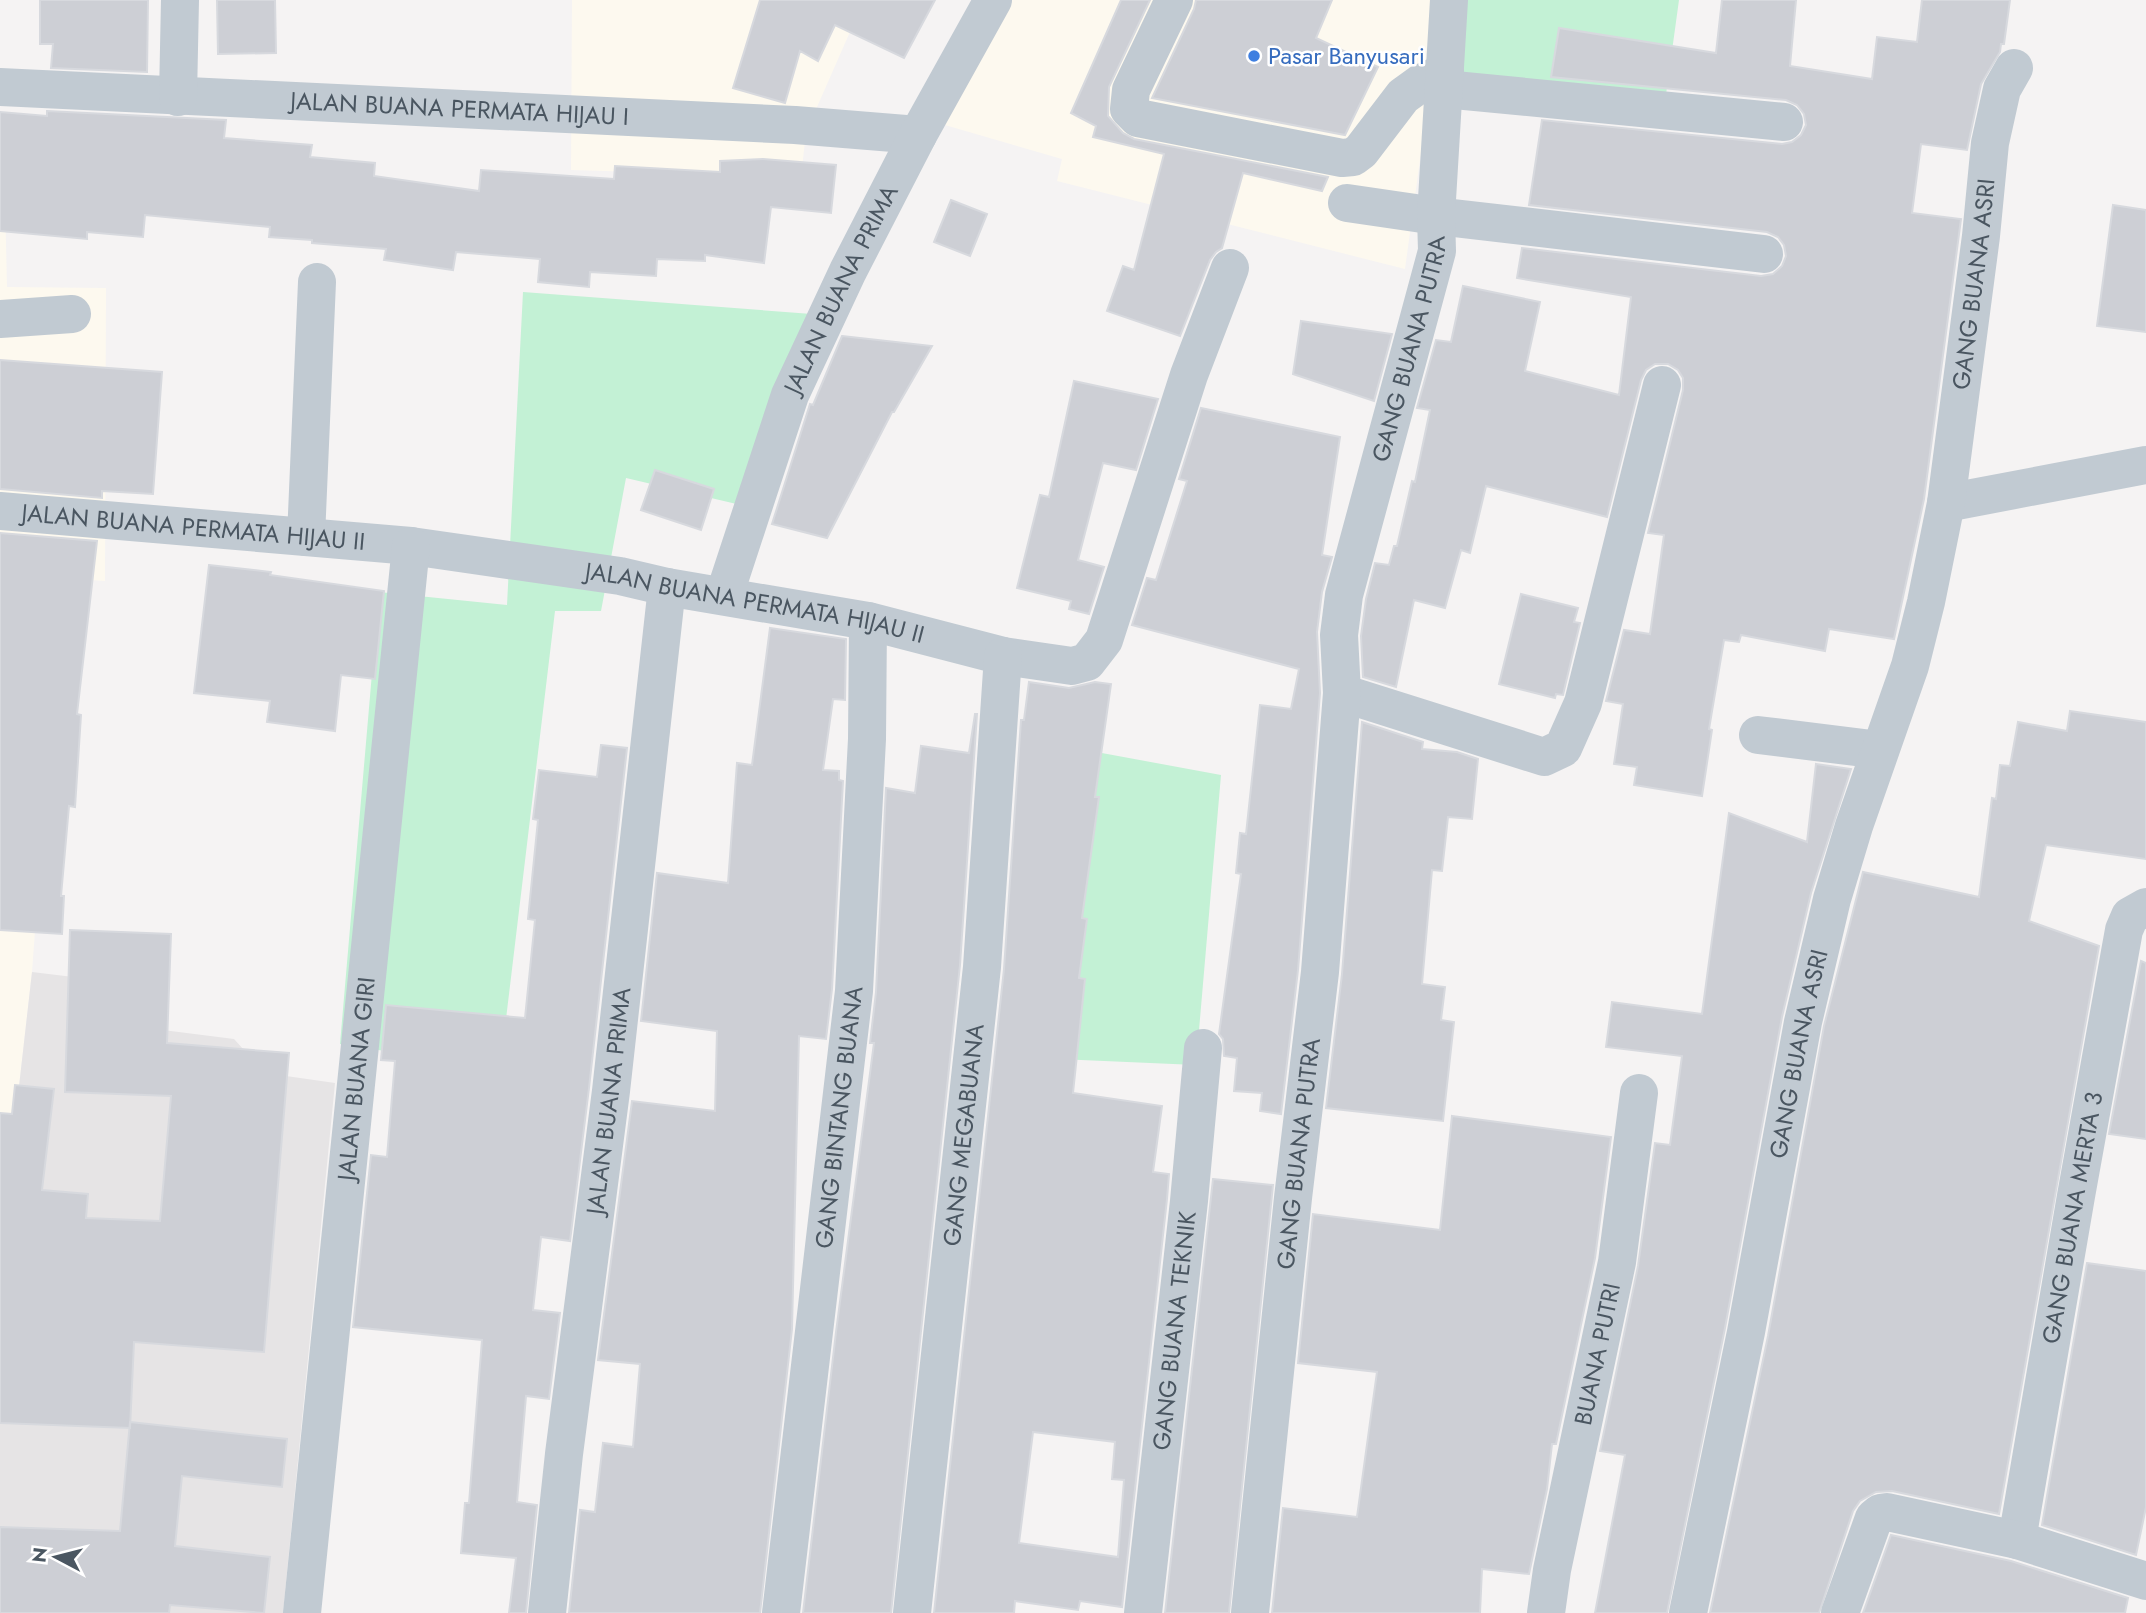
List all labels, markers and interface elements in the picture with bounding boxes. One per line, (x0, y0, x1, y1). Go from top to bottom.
place label: Pasar Banyusari (1268, 38, 1425, 73)
marker: Pasar Banyusari (1246, 48, 1262, 64)
street label: JALAN BUANA PERMATA HIJAU I (286, 83, 630, 134)
street label: GANG BUANA ASRI (1943, 177, 2003, 392)
street label: JALAN BUANA PRIMA (774, 178, 907, 402)
street label: GANG BUANA PUTRA (1363, 235, 1454, 466)
street label: JALAN BUANA PERMATA HIJAU II (17, 495, 367, 559)
street label: JALAN BUANA PERMATA HIJAU II (580, 553, 928, 652)
street label: GANG BUANA ASRI (1760, 946, 1837, 1161)
street label: JALAN BUANA GIRI (328, 975, 384, 1185)
street label: GANG BINTANG BUANA (806, 984, 871, 1250)
street label: JALAN BUANA PRIMA (577, 985, 639, 1219)
street label: GANG MEGABUANA (934, 1022, 993, 1248)
street label: GANG BUANA PUTRA (1268, 1036, 1329, 1271)
street label: GANG BUANA MERTA 3 (2033, 1089, 2111, 1346)
street label: GANG BUANA TEKNIK (1143, 1209, 1205, 1452)
street label: BUANA PUTRI (1565, 1280, 1629, 1428)
north arrow (21, 1522, 91, 1592)
text: N (25, 1546, 54, 1564)

